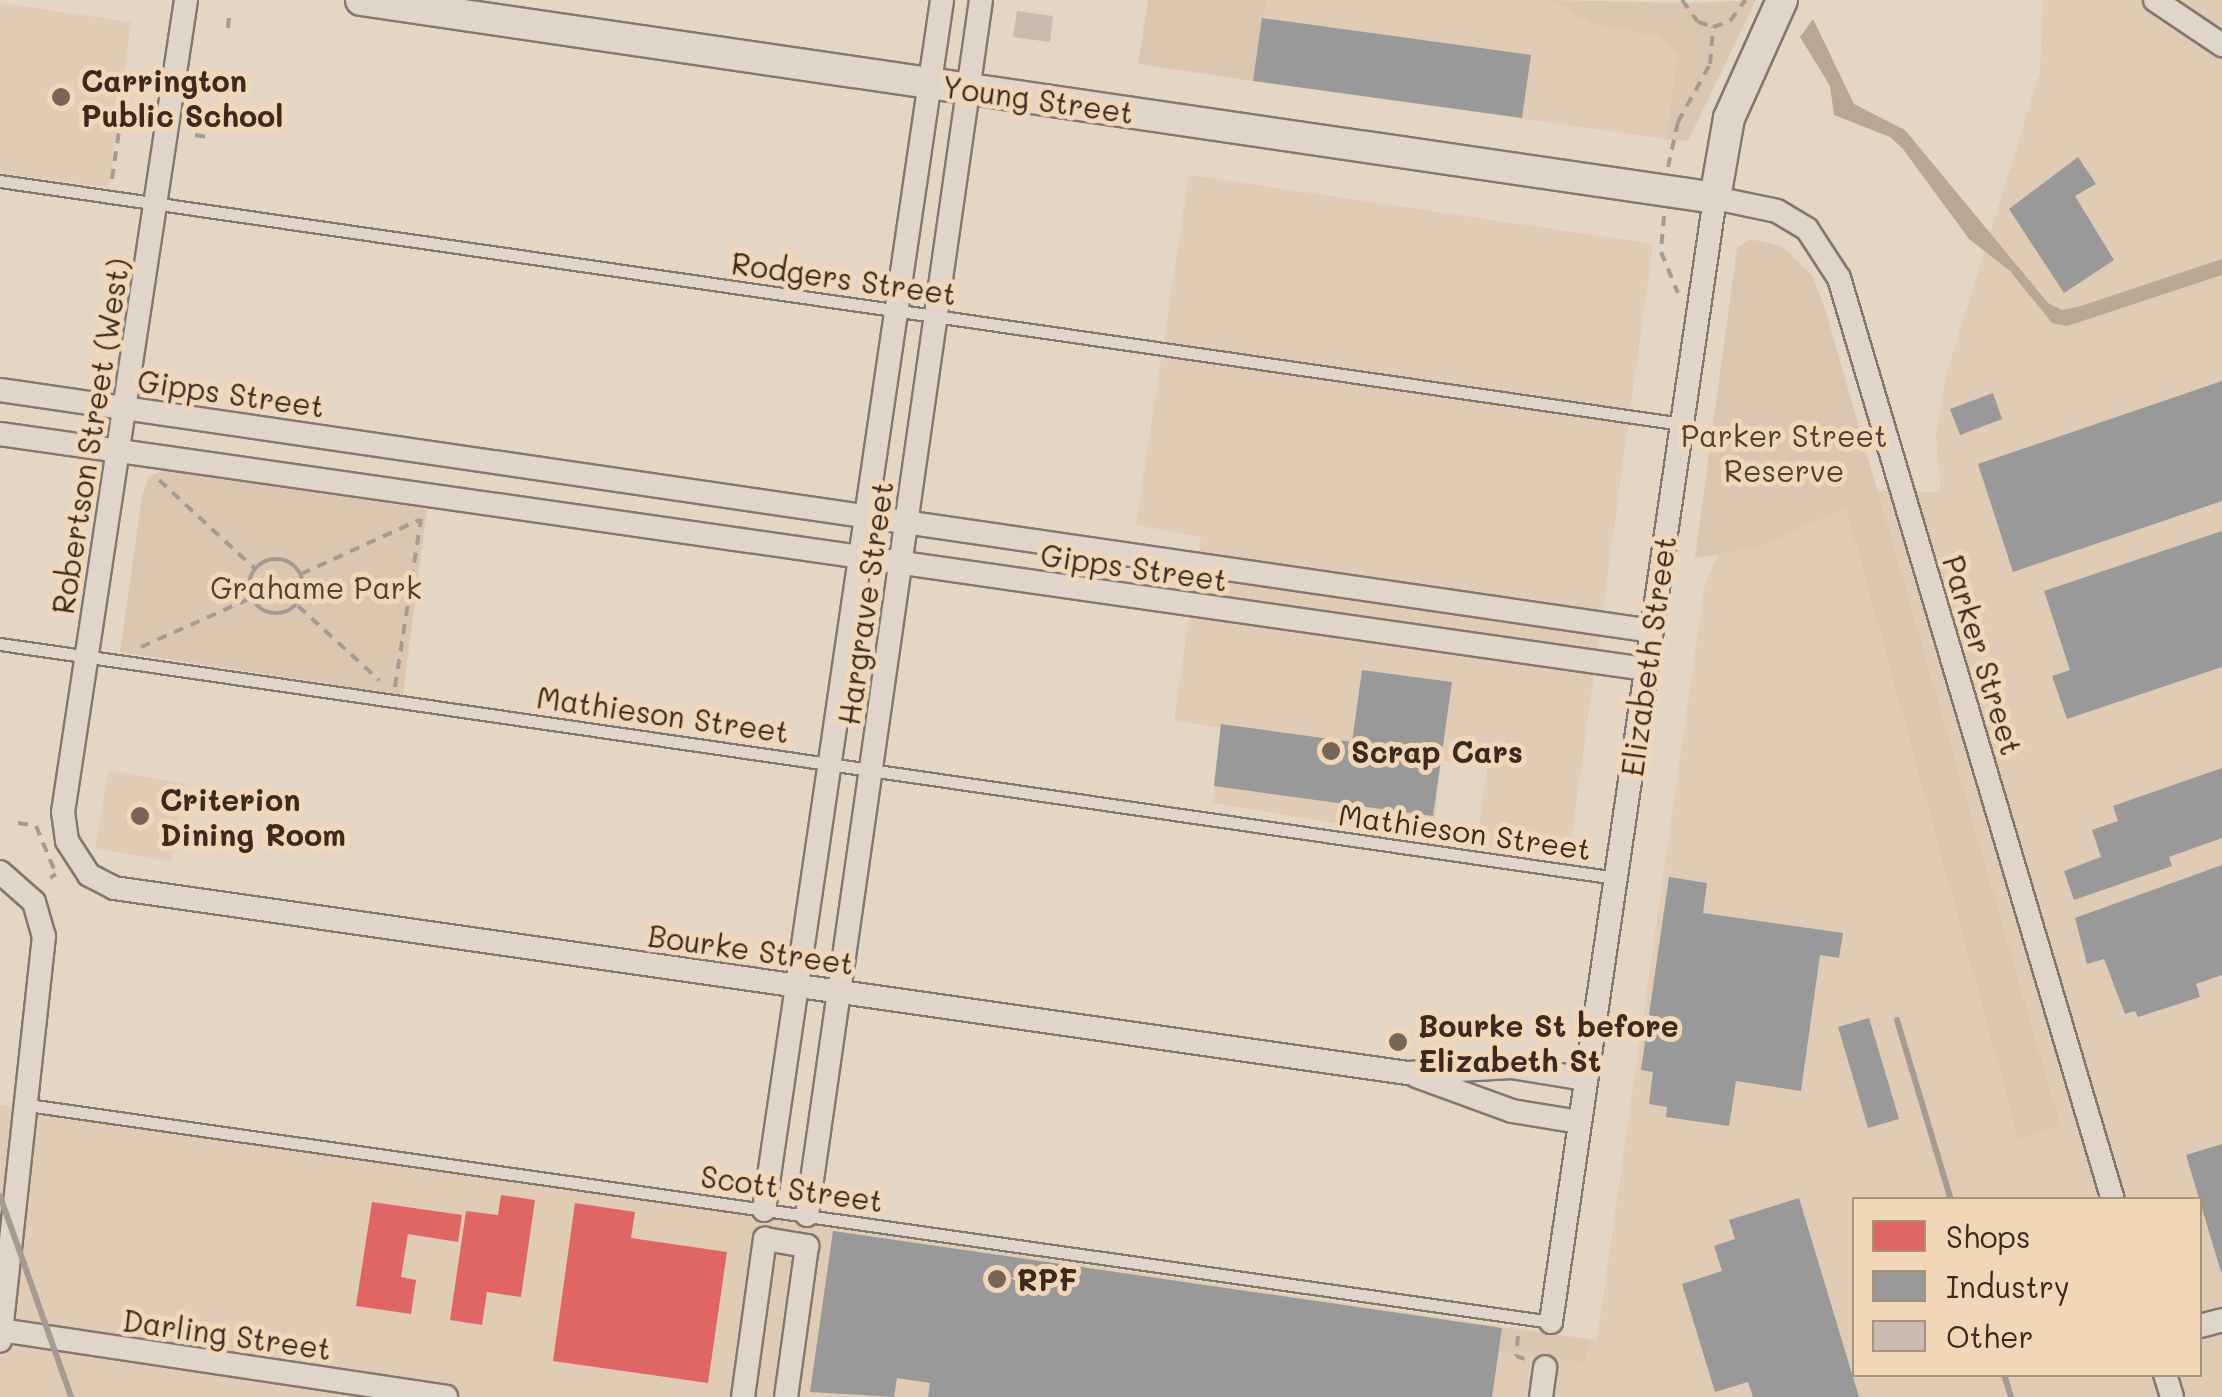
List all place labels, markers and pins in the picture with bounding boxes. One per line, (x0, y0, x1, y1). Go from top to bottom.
place label: Carrington Public School (81, 62, 283, 132)
marker: Carrington Public School (50, 86, 72, 108)
place label: Scrap Cars (1351, 733, 1523, 769)
marker: Scrap Cars (1320, 740, 1342, 762)
place label: Criterion Dining Room (160, 781, 346, 852)
marker: Criterion Dining Room (129, 805, 151, 827)
place label: Bourke St before Elizabeth St (1418, 1007, 1679, 1078)
marker: Bourke St before Elizabeth St (1387, 1031, 1409, 1053)
place label: RPF (1017, 1261, 1077, 1297)
marker: RPF (986, 1268, 1008, 1290)

